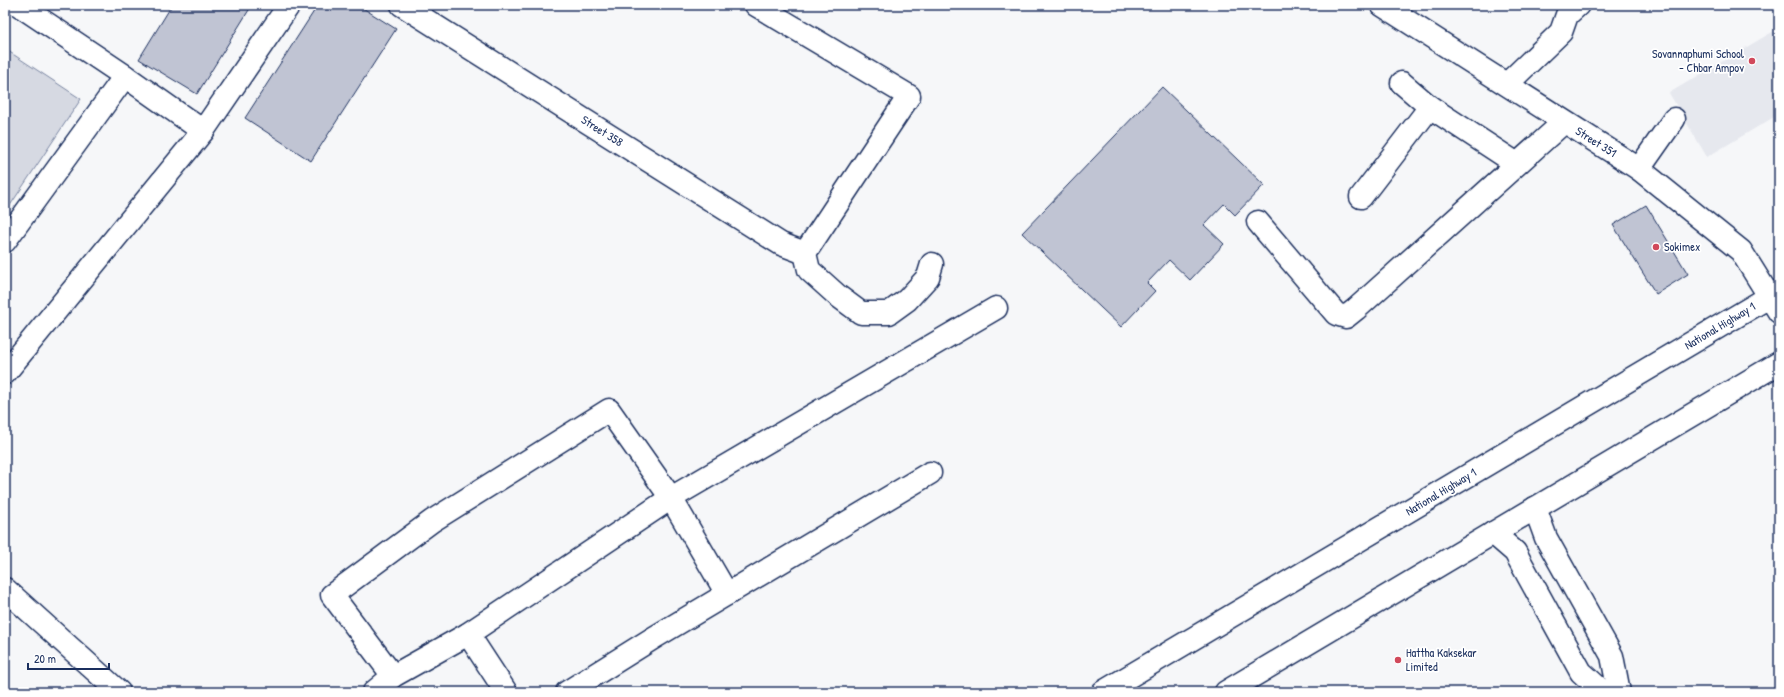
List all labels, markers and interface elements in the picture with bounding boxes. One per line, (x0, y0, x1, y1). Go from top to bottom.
place label: Sovannaphumi School - Chbar Ampov (1652, 45, 1745, 76)
marker: Sovannaphumi School - Chbar Ampov (1747, 56, 1757, 66)
street label: Street 358 (578, 111, 626, 150)
street label: Street 351 (1572, 122, 1620, 161)
place label: Sokimex (1664, 238, 1700, 255)
marker: Sokimex (1651, 242, 1661, 252)
street label: National Highway 1 (1681, 298, 1758, 353)
street label: National Highway 1 (1402, 464, 1479, 519)
place label: Hattha Kaksekar Limited (1406, 644, 1477, 675)
scale bar (28, 645, 109, 671)
text: 20 m (34, 650, 56, 667)
marker: Hattha Kaksekar Limited (1393, 655, 1403, 665)

